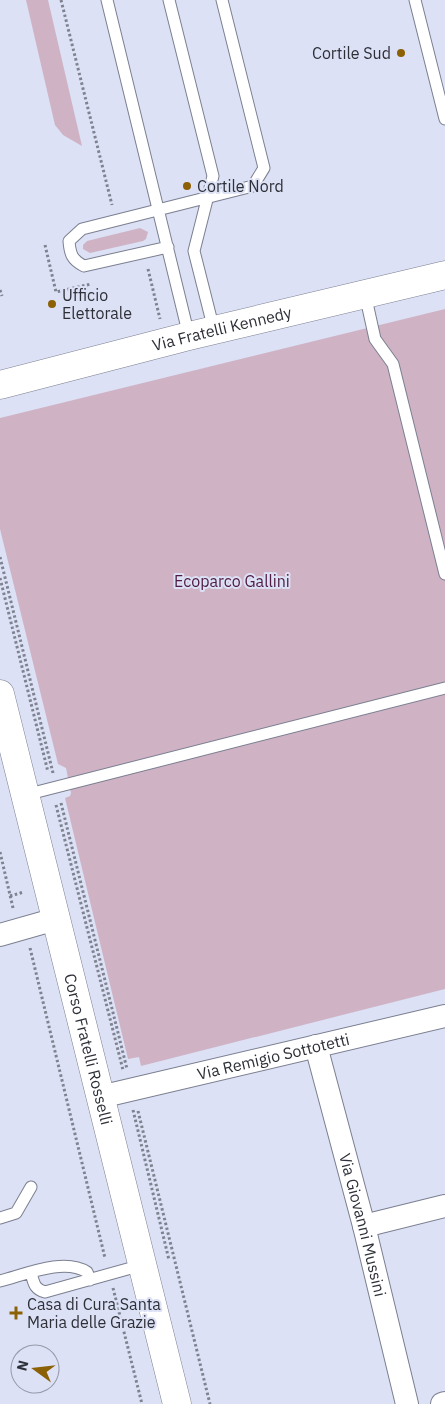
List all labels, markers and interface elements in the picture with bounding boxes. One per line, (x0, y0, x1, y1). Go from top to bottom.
place label: Cortile Sud (312, 43, 391, 63)
marker: Cortile Sud (395, 47, 407, 59)
place label: Cortile Nord (197, 176, 284, 196)
marker: Cortile Nord (181, 180, 193, 192)
place label: Ufficio Elettorale (62, 285, 132, 323)
marker: Ufficio Elettorale (46, 298, 58, 310)
street label: Via Fratelli Kennedy (150, 302, 294, 355)
park label: Ecoparco Gallini (174, 571, 290, 591)
street label: Corso Fratelli Rosselli (60, 971, 117, 1127)
street label: Via Remigio Sottotetti (195, 1029, 351, 1084)
street label: Via Giovanni Mussini (335, 1151, 391, 1299)
place label: Casa di Cura Santa Maria delle Grazie (27, 1294, 161, 1332)
marker: Casa di Cura Santa Maria delle Grazie (9, 1306, 23, 1320)
north arrow (10, 1344, 60, 1394)
text: N (12, 1358, 32, 1373)

